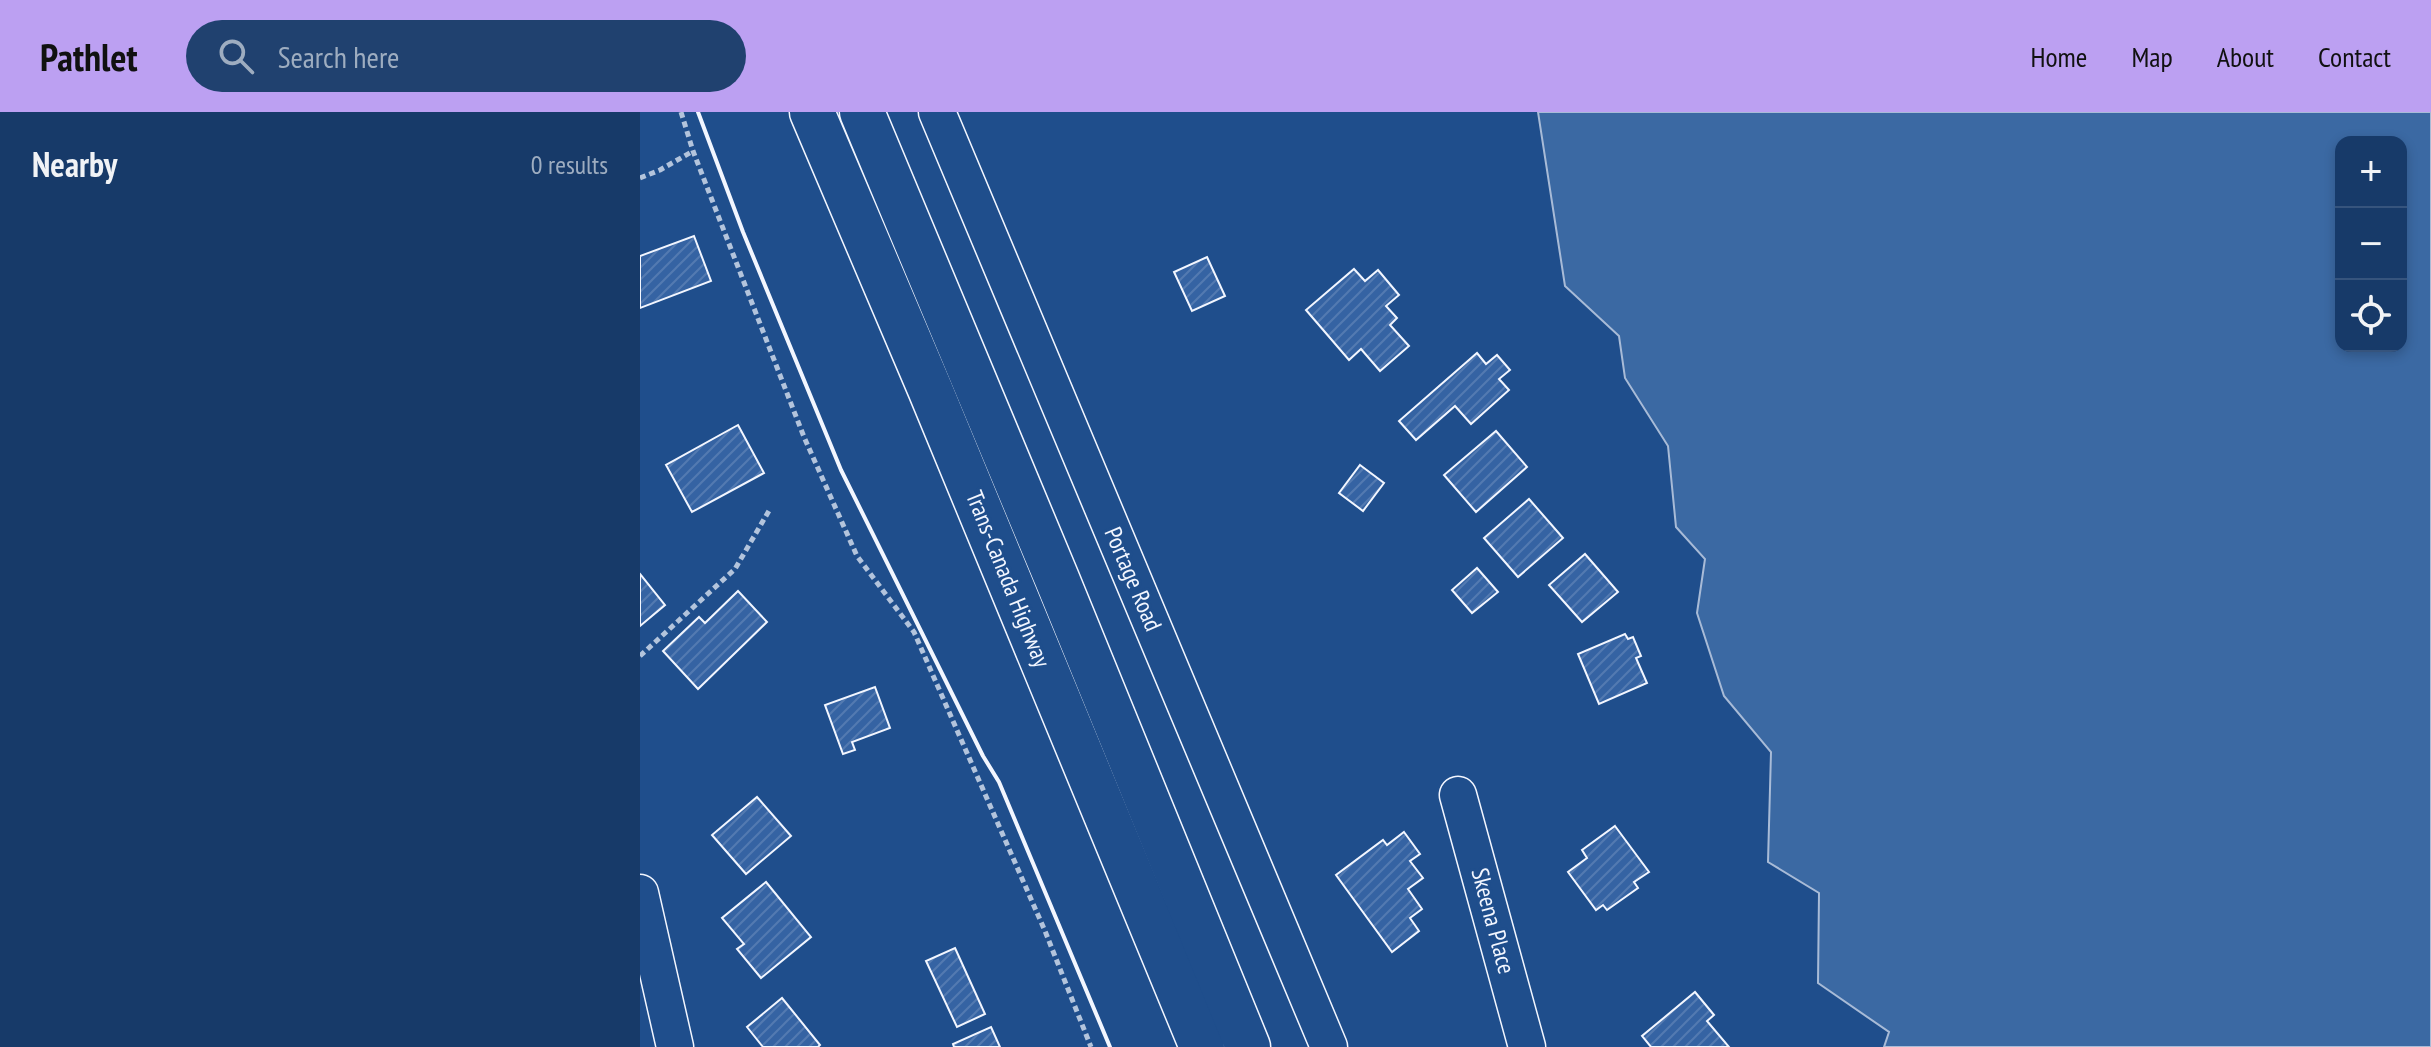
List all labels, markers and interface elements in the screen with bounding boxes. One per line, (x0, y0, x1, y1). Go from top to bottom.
search box (186, 20, 746, 92)
text: Pathlet (40, 32, 138, 81)
icon: search (214, 34, 258, 78)
text: Search here (278, 37, 400, 76)
text: Home (2031, 38, 2087, 75)
text: Map (2131, 38, 2173, 75)
text: About (2217, 38, 2274, 75)
text: Contact (2318, 38, 2391, 75)
map controls (2335, 136, 2407, 352)
button: + (2335, 136, 2407, 208)
text: Nearby (32, 142, 117, 186)
text: 0 results (531, 148, 608, 181)
button: − (2335, 208, 2407, 280)
button: locate (2335, 280, 2407, 352)
street label: Trans-Canada Highway (959, 486, 1058, 672)
street label: Portage Road (1098, 522, 1169, 636)
street label: Skeena Place (1465, 865, 1522, 977)

